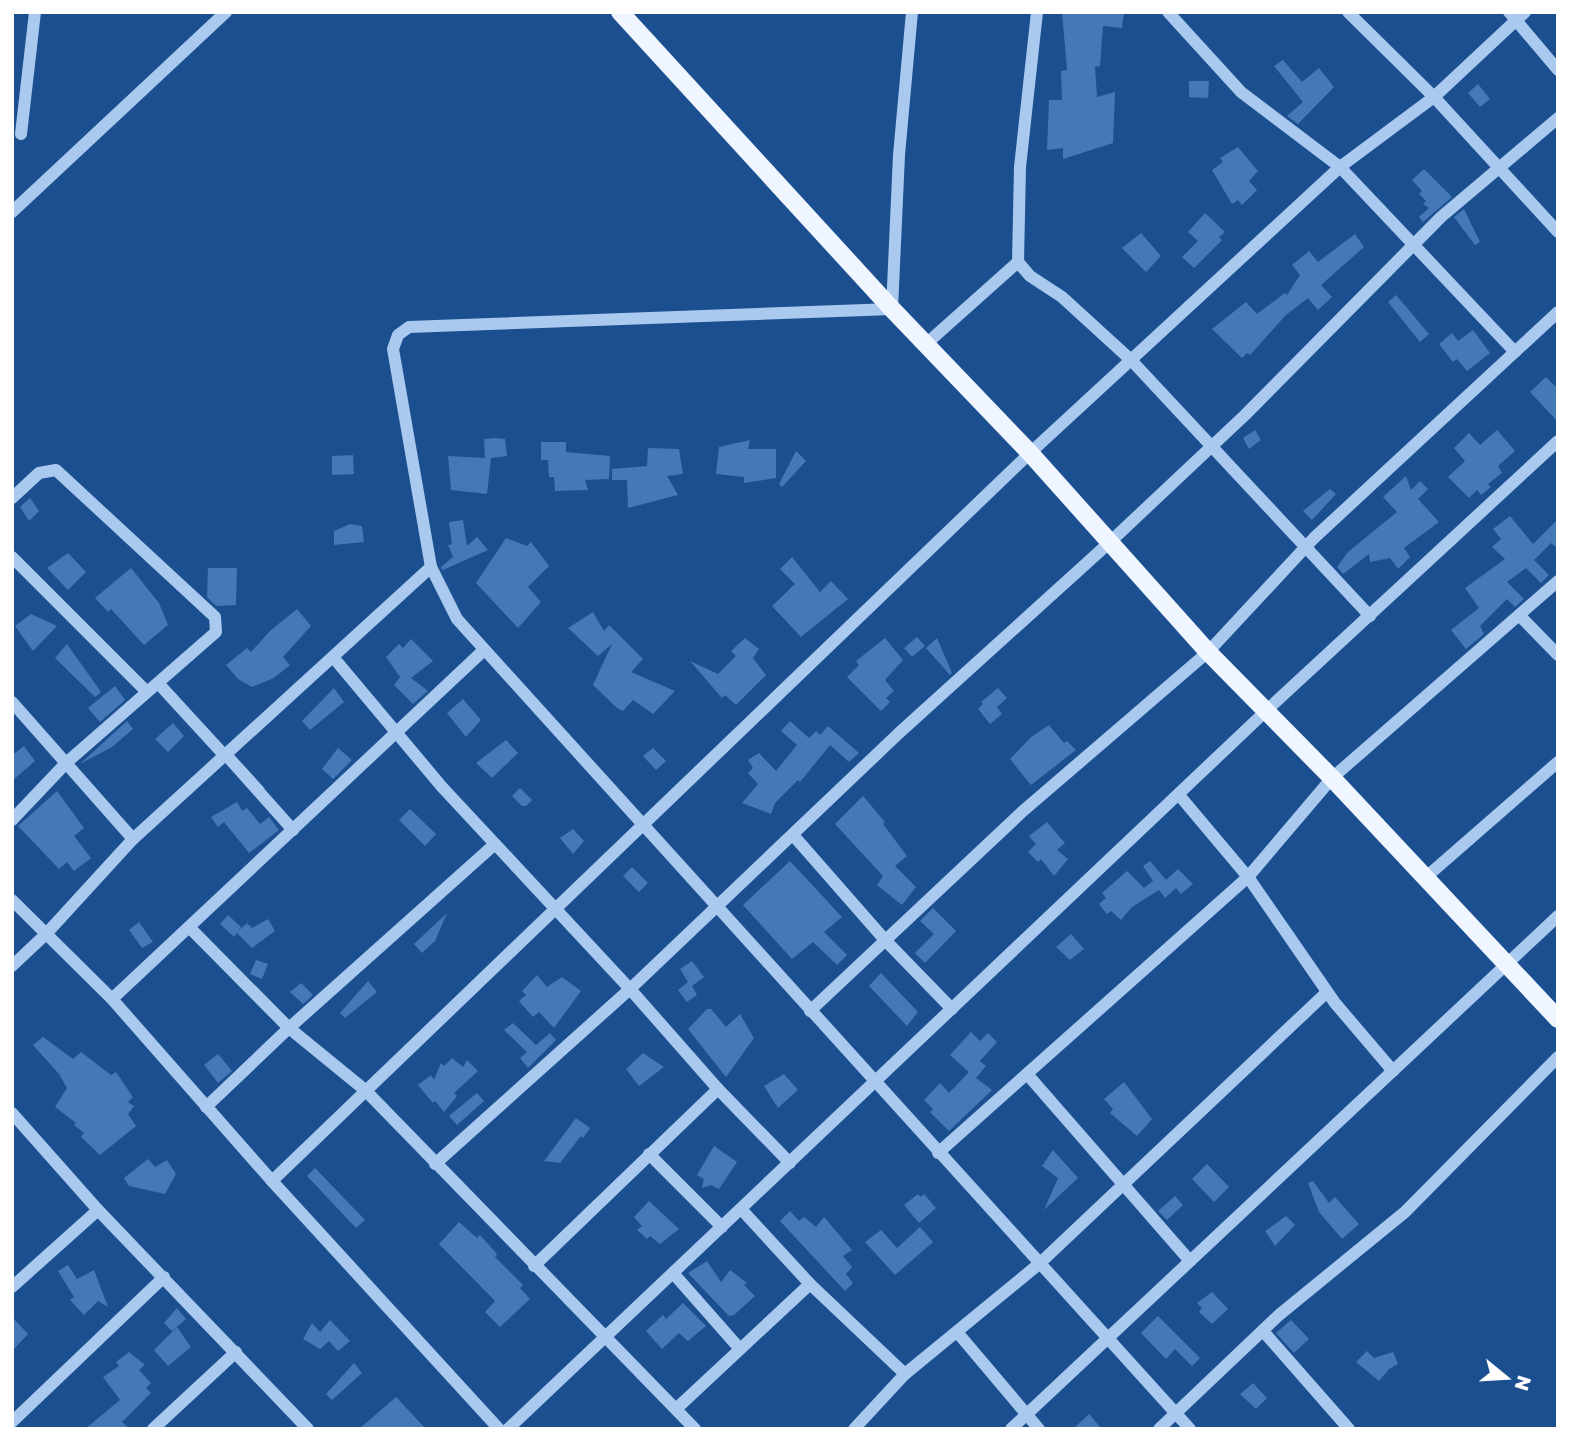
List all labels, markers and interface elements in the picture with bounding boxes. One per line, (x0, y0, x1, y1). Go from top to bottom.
north arrow (1472, 1343, 1542, 1413)
text: N (1510, 1373, 1537, 1394)

